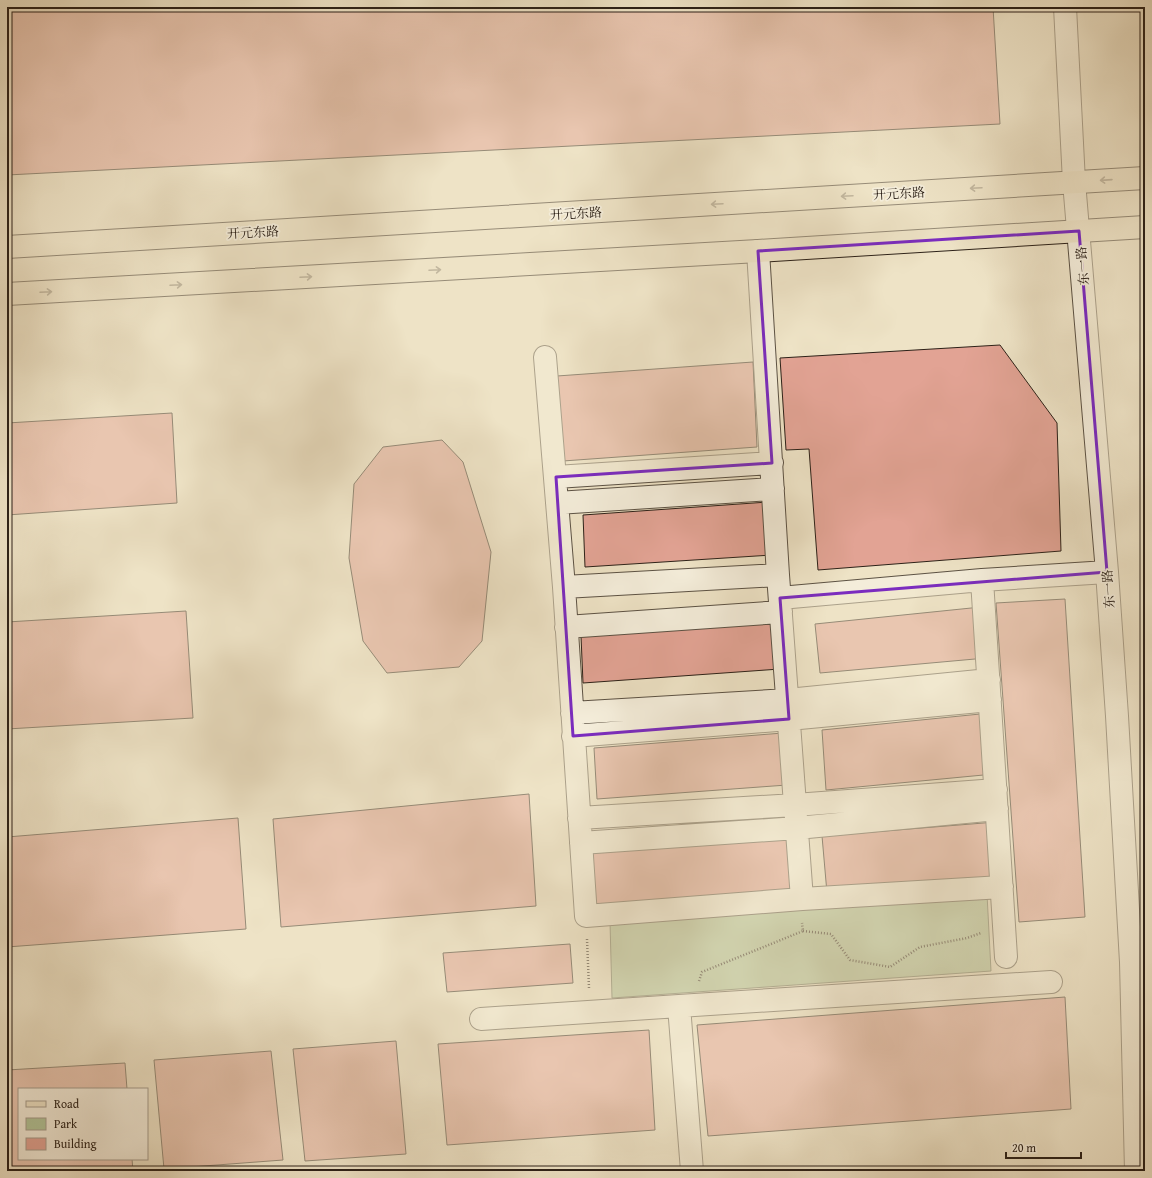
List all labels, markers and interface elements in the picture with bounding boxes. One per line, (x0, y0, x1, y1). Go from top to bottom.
one-way arrow (1100, 177, 1113, 184)
street label: 开元东路 (873, 183, 925, 204)
one-way arrow (970, 185, 983, 192)
one-way arrow (841, 193, 854, 200)
one-way arrow (711, 201, 724, 208)
street label: 开元东路 (550, 203, 602, 224)
street label: 开元东路 (227, 222, 279, 243)
street label: 东一路 (1071, 246, 1094, 286)
one-way arrow (428, 266, 441, 273)
one-way arrow (299, 274, 312, 281)
one-way arrow (169, 281, 182, 288)
one-way arrow (39, 289, 52, 296)
street label: 东一路 (1098, 569, 1119, 609)
legend (18, 1088, 148, 1160)
text: Road (54, 1095, 80, 1112)
text: Park (54, 1115, 78, 1132)
scale bar (1006, 1134, 1081, 1160)
text: Building (54, 1135, 97, 1152)
text: 20 m (1012, 1139, 1036, 1156)

